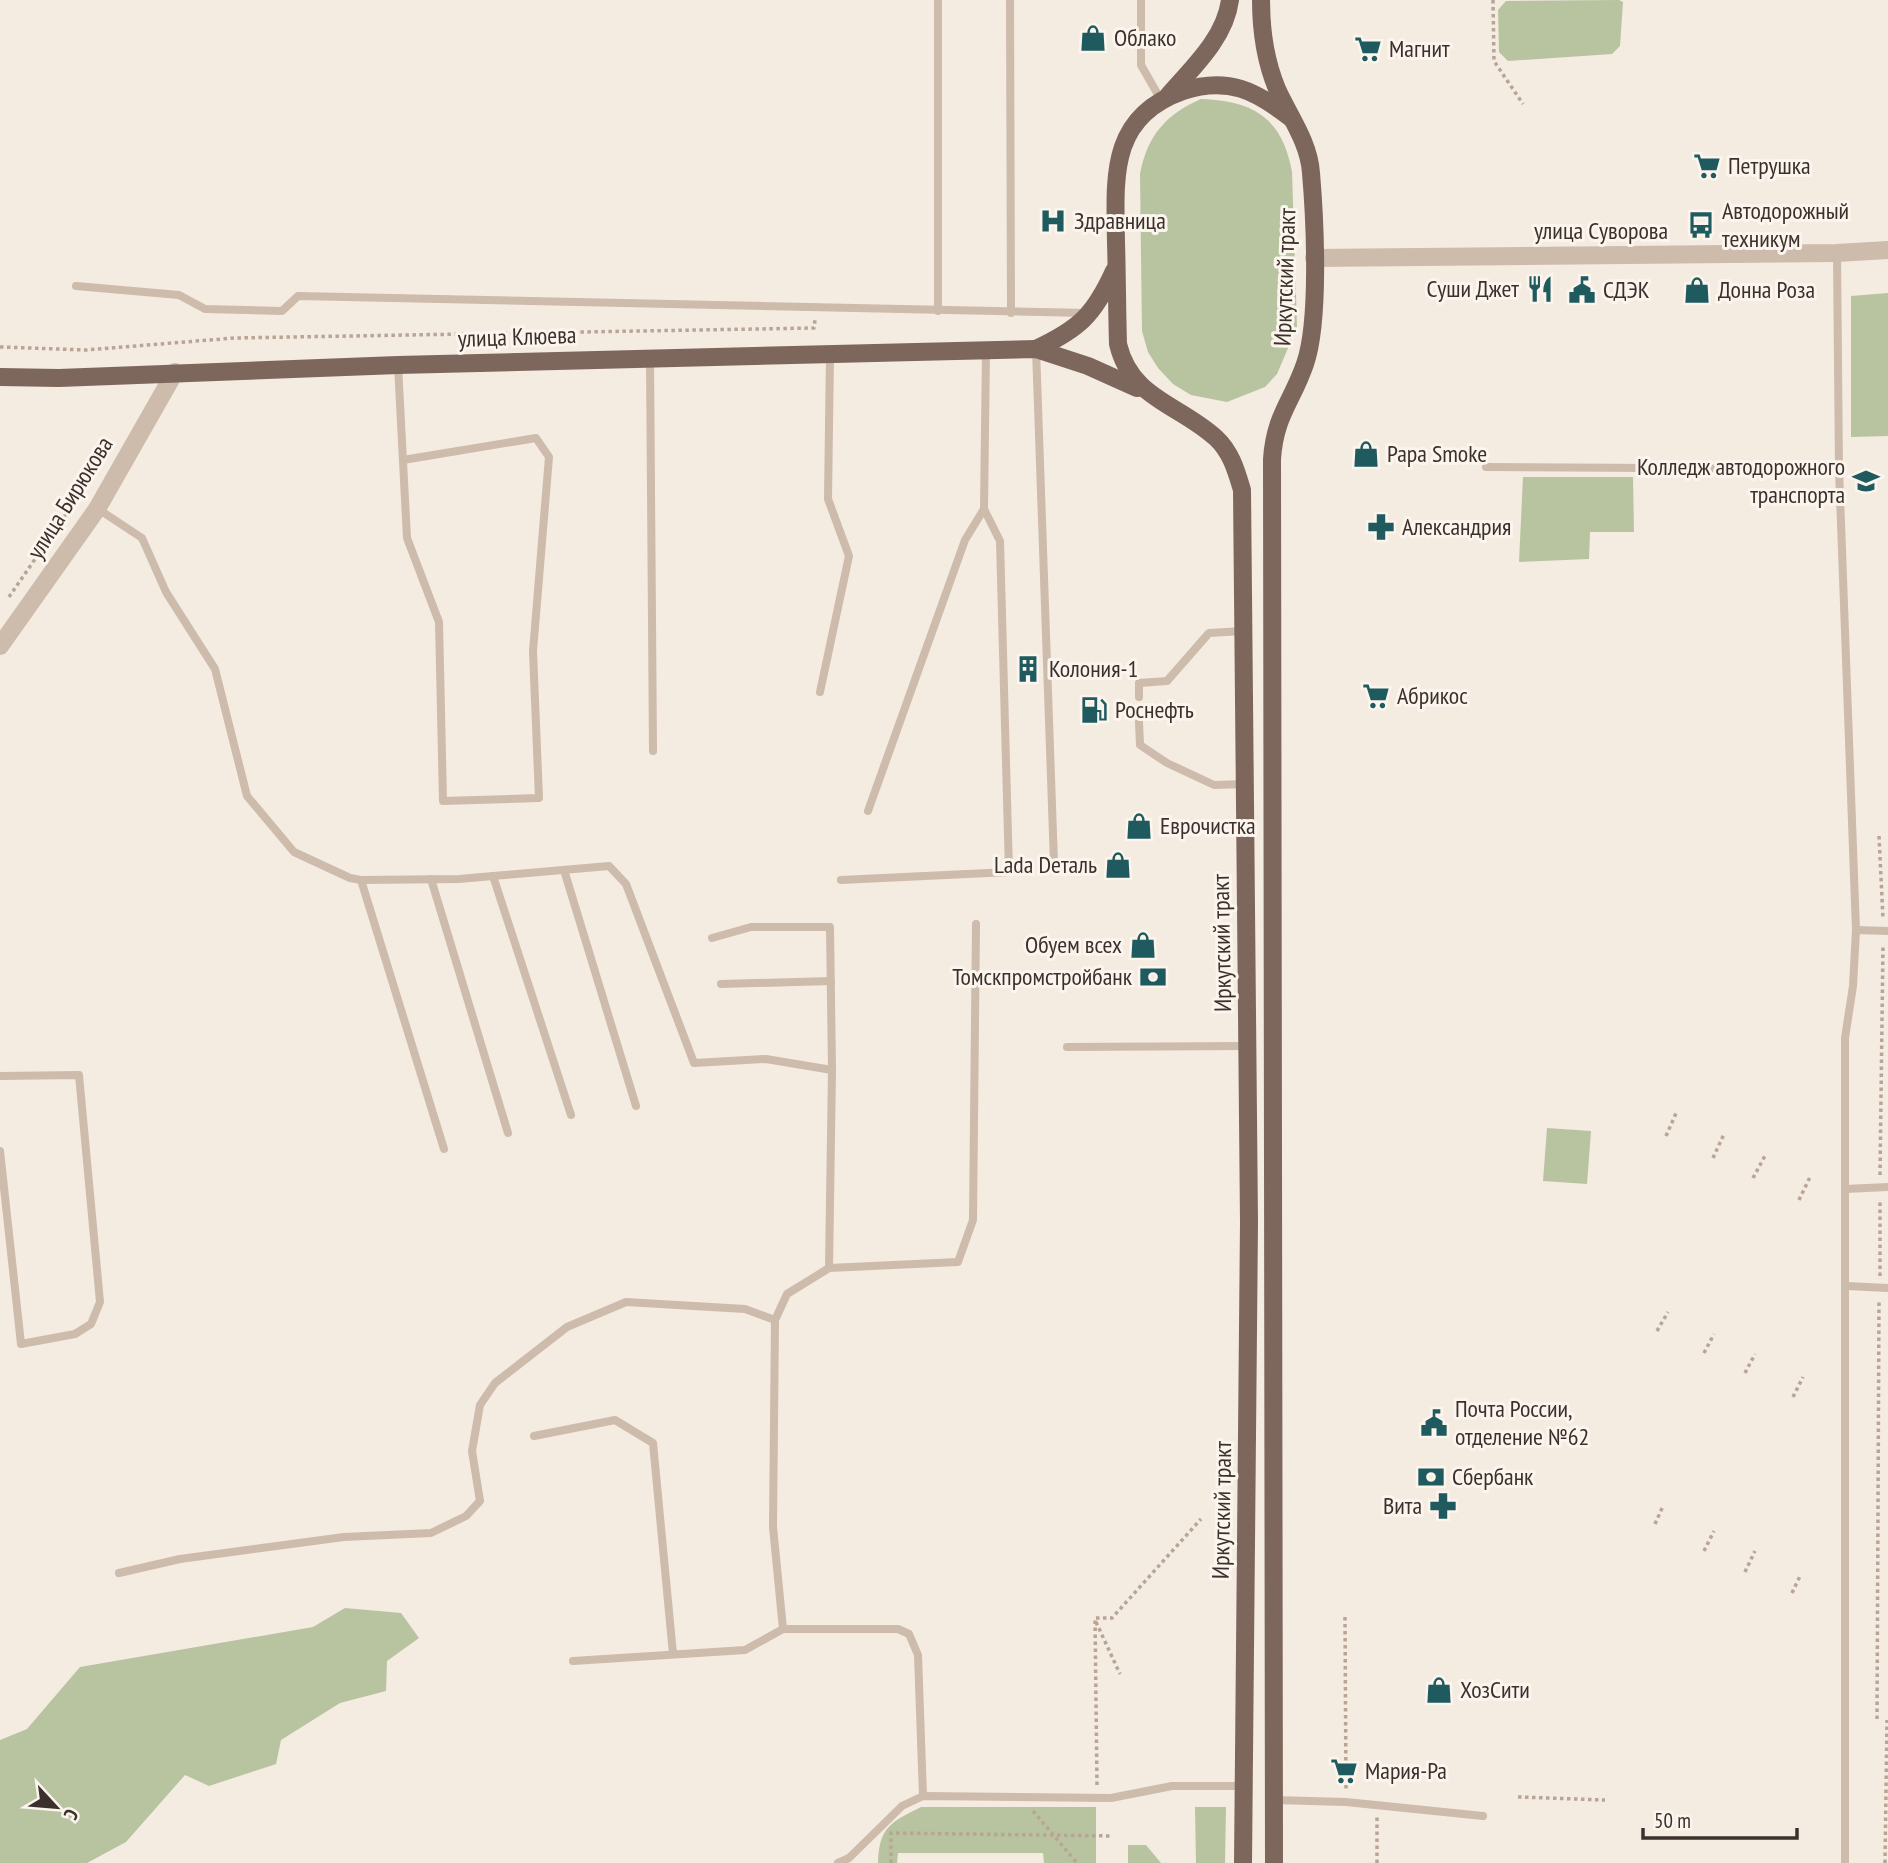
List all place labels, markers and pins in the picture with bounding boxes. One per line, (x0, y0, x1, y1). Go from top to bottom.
place label: Облако (1114, 22, 1176, 53)
shop icon: Облако (1078, 23, 1108, 53)
place label: Магнит (1389, 33, 1450, 64)
supermarket icon: Магнит (1353, 34, 1383, 64)
place label: Петрушка (1728, 150, 1811, 181)
supermarket icon: Петрушка (1692, 151, 1722, 181)
place label: Автодорожный техникум (1722, 195, 1849, 254)
place label: Здравница (1074, 205, 1166, 236)
hospital icon: Здравница (1038, 206, 1068, 236)
bus stop icon: Автодорожный техникум (1686, 210, 1716, 240)
place label: Суши Джет (1426, 273, 1519, 304)
restaurant icon: Суши Джет (1525, 274, 1555, 304)
place label: СДЭК (1603, 274, 1650, 305)
place label: Донна Роза (1718, 274, 1815, 305)
public building icon: СДЭК (1567, 275, 1597, 305)
shop icon: Донна Роза (1682, 275, 1712, 305)
place label: Papa Smoke (1387, 438, 1487, 469)
shop icon: Papa Smoke (1351, 439, 1381, 469)
place label: Колледж автодорожного транспорта (1637, 451, 1845, 510)
school or university icon: Колледж автодорожного транспорта (1851, 466, 1881, 496)
place label: Александрия (1402, 511, 1511, 542)
pharmacy icon: Александрия (1366, 512, 1396, 542)
place label: Колония-1 (1049, 653, 1138, 684)
building icon: Колония-1 (1013, 654, 1043, 684)
place label: Абрикос (1397, 680, 1468, 711)
supermarket icon: Абрикос (1361, 681, 1391, 711)
place label: Роснефть (1115, 694, 1194, 725)
fuel station icon: Роснефть (1079, 695, 1109, 725)
place label: Еврочистка (1160, 810, 1256, 841)
shop icon: Еврочистка (1124, 811, 1154, 841)
place label: Lada Dеталь (994, 849, 1097, 880)
shop icon: Lada Dеталь (1103, 850, 1133, 880)
place label: Обуем всех (1025, 929, 1122, 960)
shop icon: Обуем всех (1128, 930, 1158, 960)
place label: Томскпромстройбанк (952, 961, 1133, 992)
bank icon: Томскпромстройбанк (1138, 962, 1168, 992)
place label: Почта России, отделение №62 (1455, 1393, 1589, 1452)
public building icon: Почта России, отделение №62 (1419, 1408, 1449, 1438)
place label: Сбербанк (1452, 1461, 1534, 1492)
bank icon: Сбербанк (1416, 1462, 1446, 1492)
place label: Вита (1383, 1490, 1422, 1521)
pharmacy icon: Вита (1428, 1491, 1458, 1521)
place label: ХозСити (1460, 1674, 1530, 1705)
shop icon: ХозСити (1424, 1675, 1454, 1705)
place label: Мария-Ра (1365, 1755, 1447, 1786)
supermarket icon: Мария-Ра (1329, 1756, 1359, 1786)

